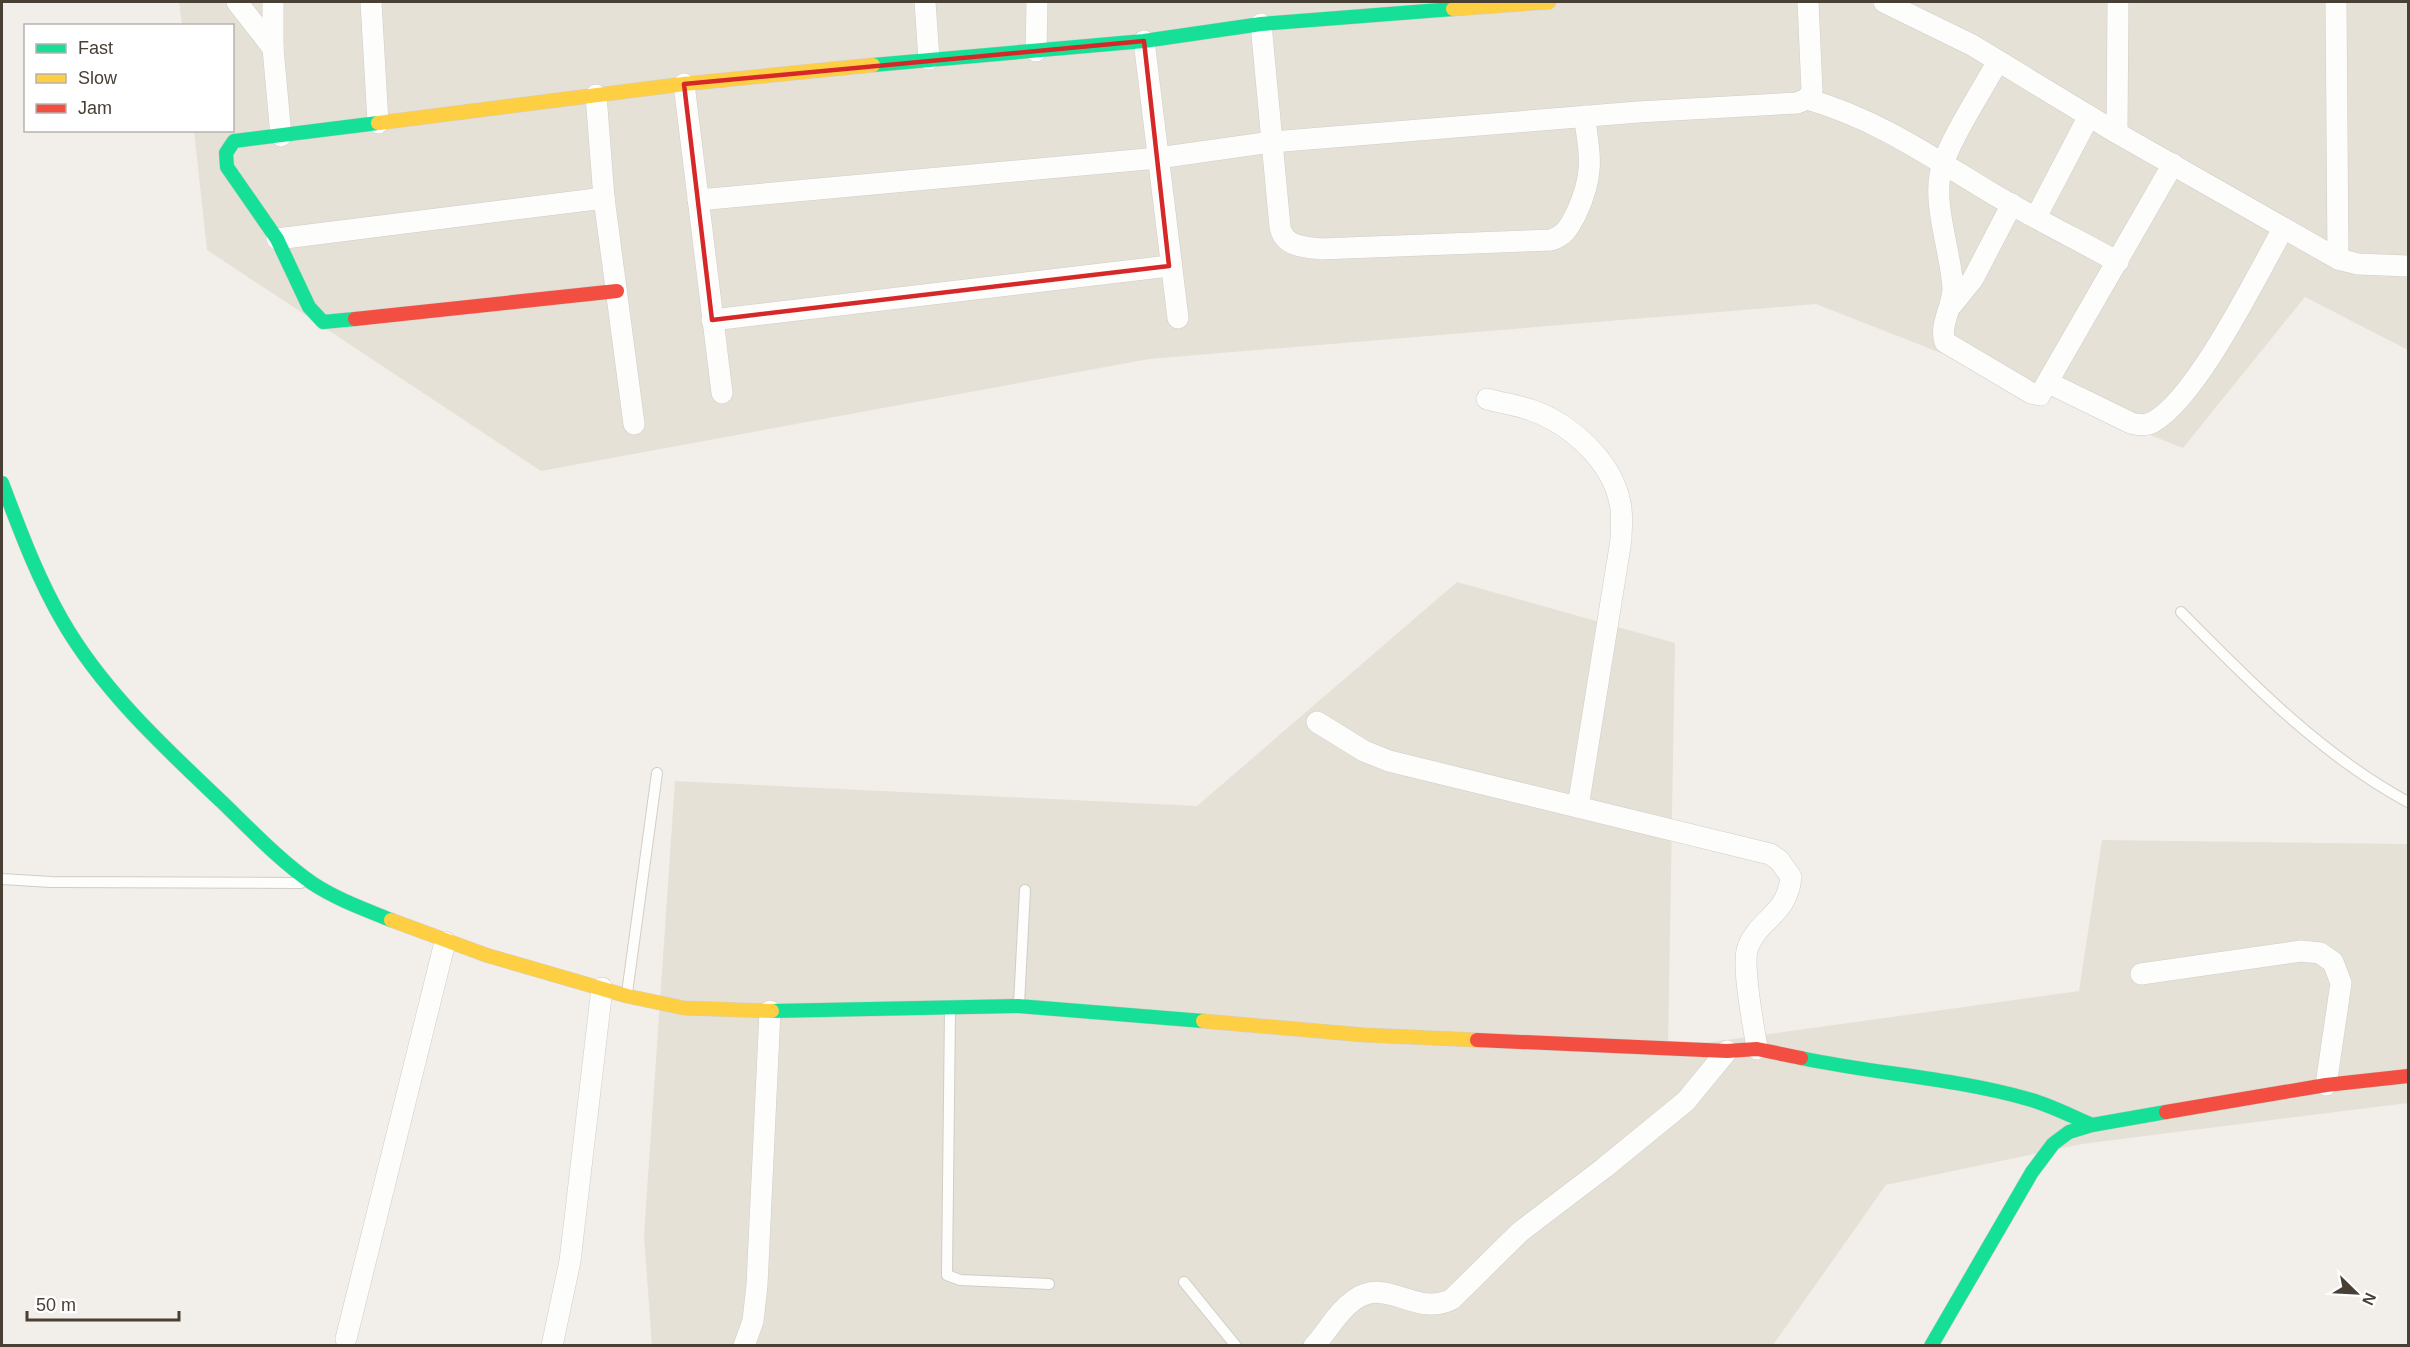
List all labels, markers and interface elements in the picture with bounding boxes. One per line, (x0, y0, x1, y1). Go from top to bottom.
legend (24, 24, 234, 132)
text: Fast (78, 38, 113, 58)
text: Slow (78, 68, 118, 88)
text: Jam (78, 98, 112, 118)
north arrow (2326, 1263, 2386, 1323)
scale bar (27, 1284, 178, 1322)
text: N (2359, 1290, 2379, 1308)
text: 50 m (36, 1295, 76, 1315)

